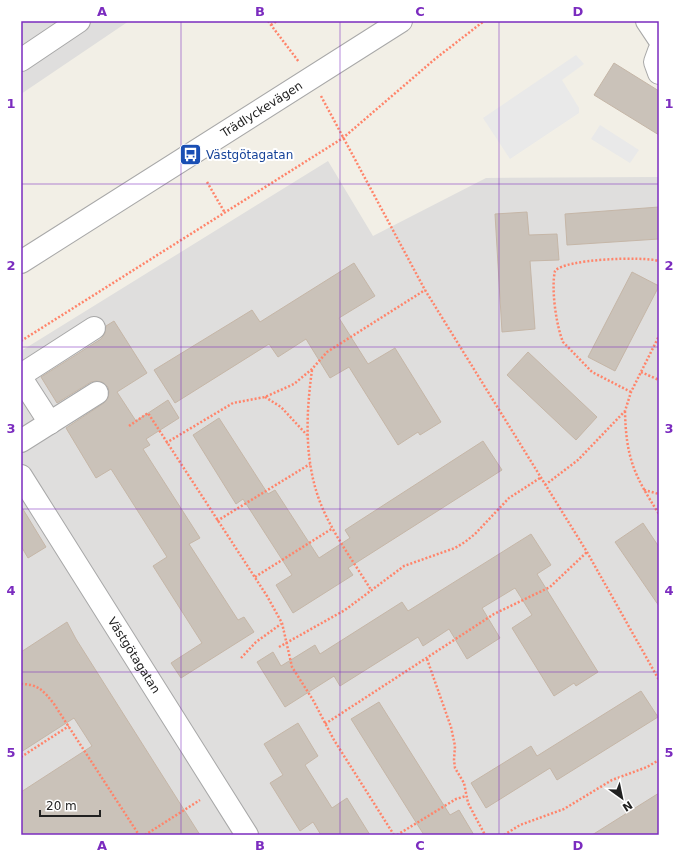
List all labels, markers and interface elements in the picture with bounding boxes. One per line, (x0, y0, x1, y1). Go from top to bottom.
text: A (97, 4, 107, 19)
text: B (255, 4, 265, 19)
text: C (415, 4, 425, 19)
text: D (573, 4, 584, 19)
street label: Trädlyckevägen (218, 78, 305, 141)
text: 1 (6, 96, 16, 111)
text: 1 (664, 96, 674, 111)
bus stop icon: Västgötagatan (178, 142, 204, 168)
place label: Västgötagatan (206, 148, 293, 162)
text: 2 (6, 258, 16, 273)
text: 2 (664, 258, 674, 273)
text: 3 (6, 421, 16, 436)
text: 3 (664, 421, 674, 436)
text: 4 (6, 583, 16, 598)
text: 4 (664, 583, 674, 598)
street label: Västgötagatan (105, 615, 163, 696)
text: 5 (6, 745, 16, 760)
text: 5 (664, 745, 674, 760)
north arrow (602, 778, 642, 818)
scale bar (40, 792, 100, 818)
text: N (620, 798, 635, 814)
text: 20 m (46, 799, 77, 813)
text: A (97, 838, 107, 853)
text: B (255, 838, 265, 853)
text: C (415, 838, 425, 853)
text: D (573, 838, 584, 853)

